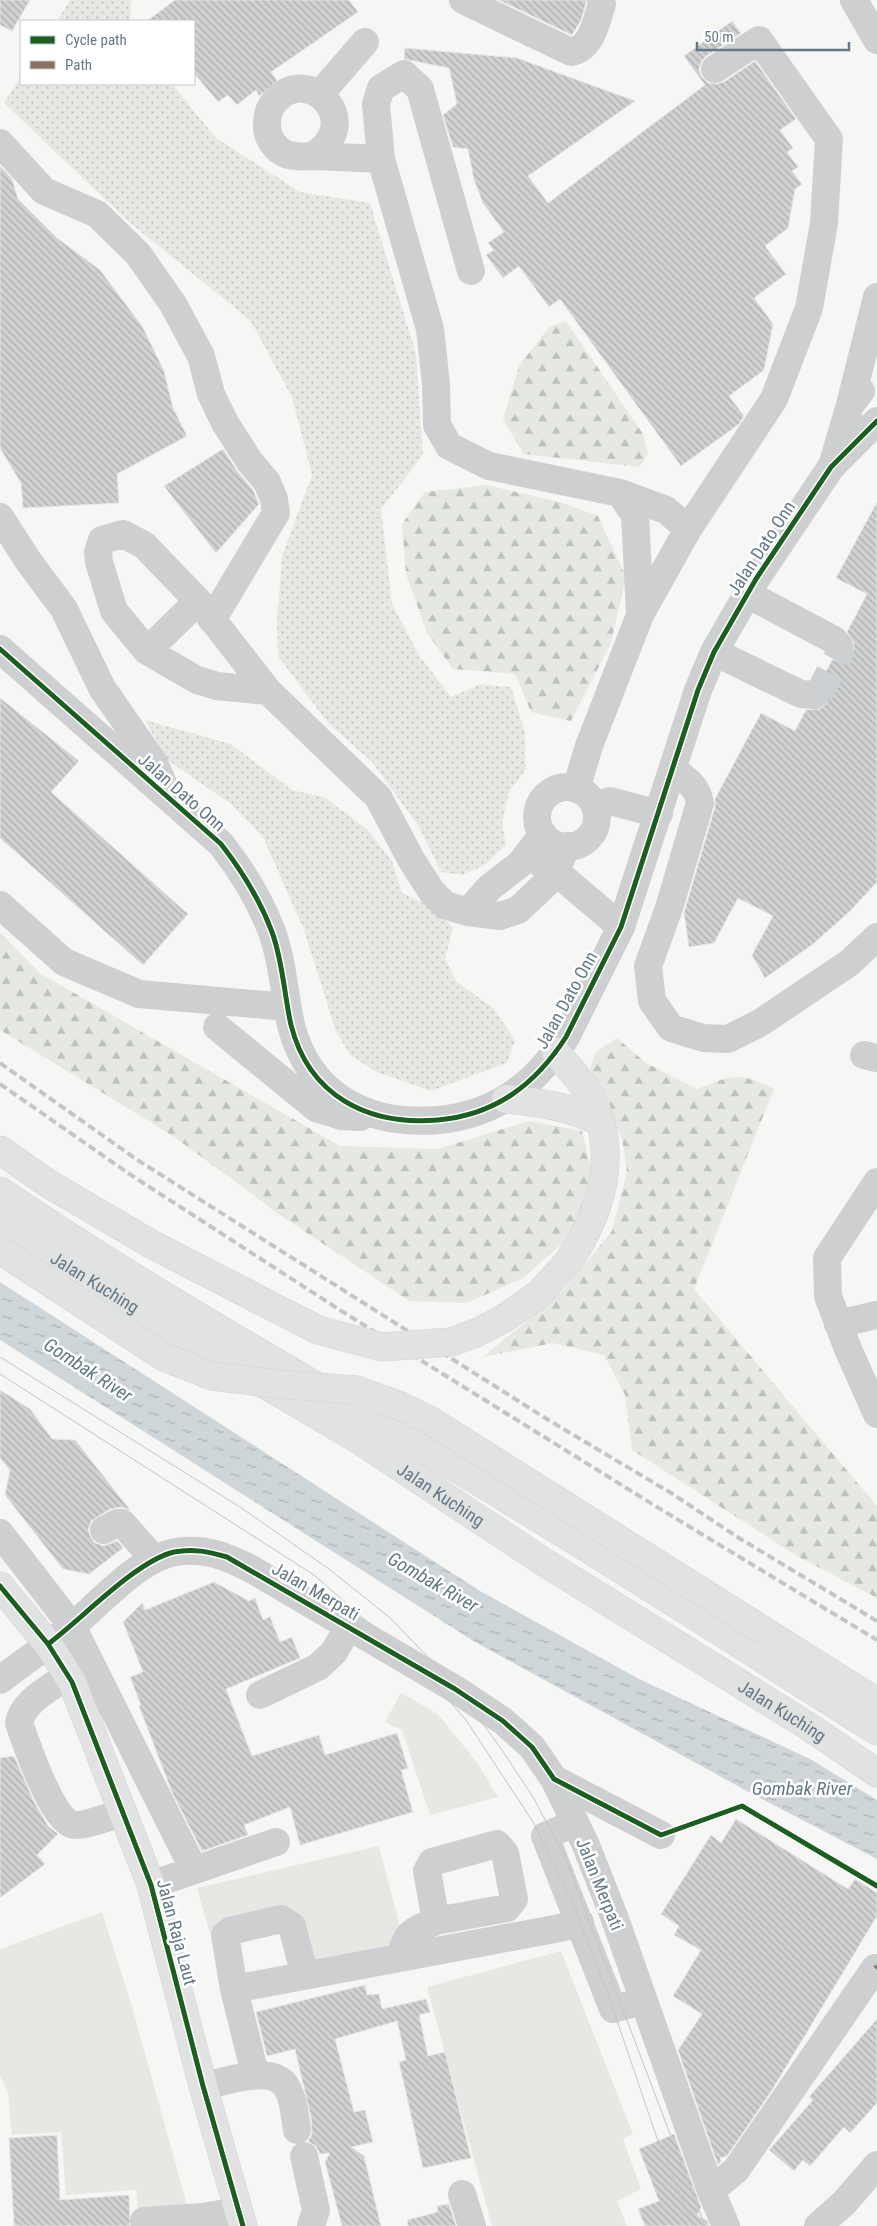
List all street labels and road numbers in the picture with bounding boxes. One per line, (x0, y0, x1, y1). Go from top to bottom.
street label: Jalan Dato Onn (723, 497, 799, 599)
street label: Jalan Dato Onn (134, 749, 230, 835)
street label: Jalan Dato Onn (531, 948, 601, 1052)
street label: Jalan Kuching (47, 1247, 143, 1317)
street label: Jalan Kuching (394, 1458, 489, 1531)
street label: Jalan Merpati (269, 1558, 363, 1624)
street label: Jalan Kuching (735, 1675, 831, 1746)
street label: Jalan Merpati (572, 1835, 628, 1933)
street label: Jalan Raja Laut (153, 1877, 201, 1987)

